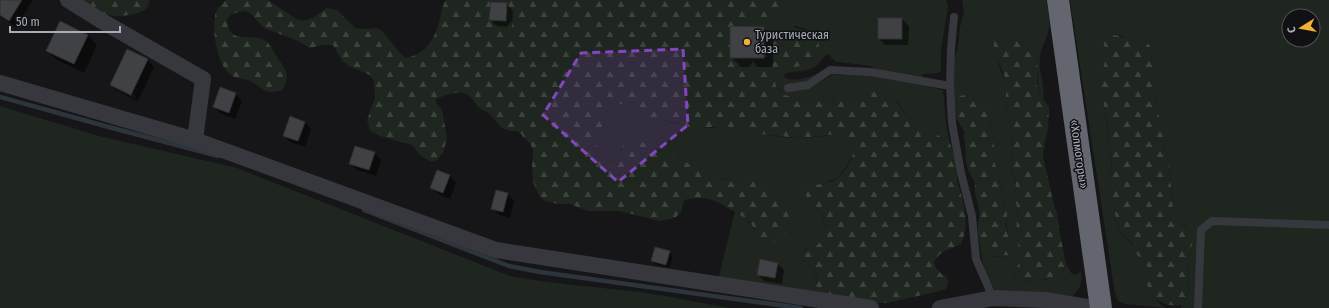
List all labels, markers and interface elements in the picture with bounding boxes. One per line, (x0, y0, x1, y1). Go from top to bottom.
scale bar (10, 8, 120, 34)
north arrow (1281, 8, 1321, 48)
text: 50 m (16, 15, 40, 29)
text: С (1285, 26, 1299, 34)
place label: Туристическая база (755, 28, 829, 56)
marker: Туристическая база (742, 37, 752, 47)
street label: «Холмогоры» (1067, 119, 1091, 189)

